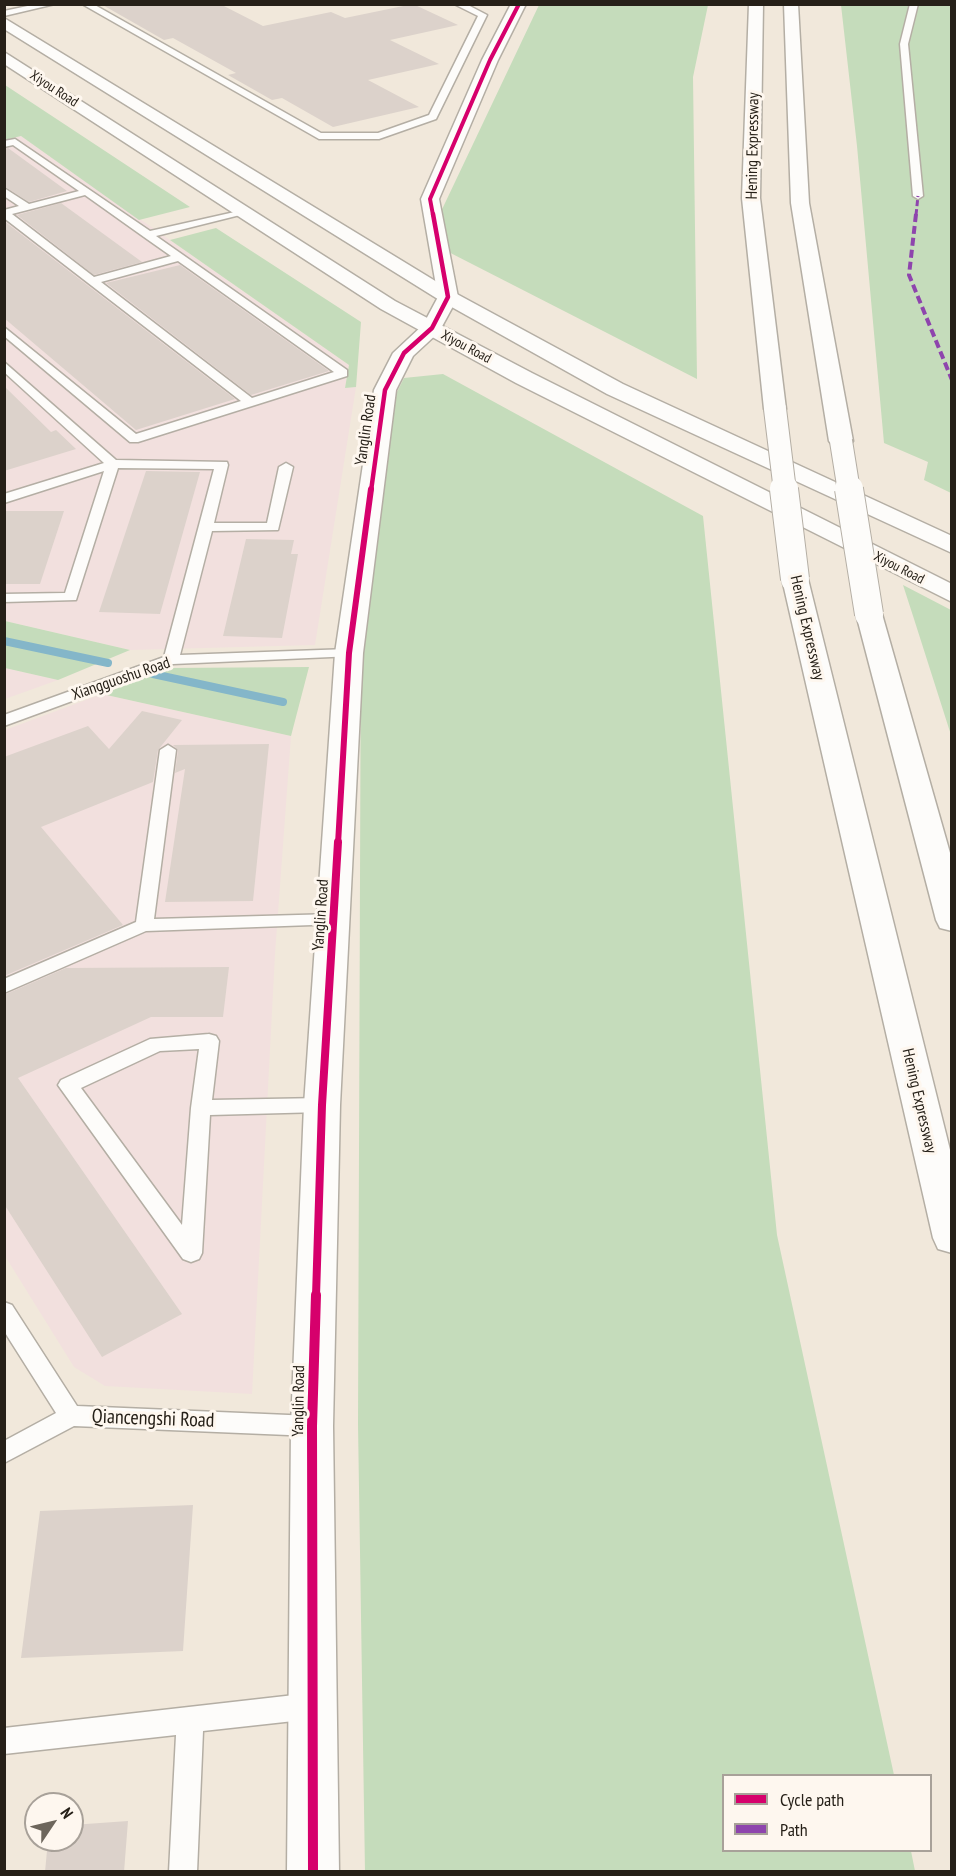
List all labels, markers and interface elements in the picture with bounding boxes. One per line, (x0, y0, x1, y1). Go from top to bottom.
street label: Xiyou Road (27, 67, 81, 111)
street label: Hening Expressway (742, 92, 764, 200)
street label: Xiyou Road (438, 327, 494, 367)
street label: Yanglin Road (352, 393, 380, 467)
street label: Xiyou Road (871, 548, 927, 588)
street label: Hening Expressway (786, 574, 828, 682)
street label: Xiangguoshu Road (69, 653, 173, 705)
street label: Yanglin Road (309, 879, 333, 951)
street label: Hening Expressway (898, 1047, 940, 1155)
street label: Yanglin Road (289, 1365, 309, 1437)
street label: Qiancengshi Road (91, 1405, 215, 1433)
legend (722, 1774, 932, 1852)
text: Cycle path (780, 1788, 844, 1811)
north arrow (24, 1792, 84, 1852)
text: N (56, 1804, 78, 1822)
text: Path (780, 1818, 808, 1841)

